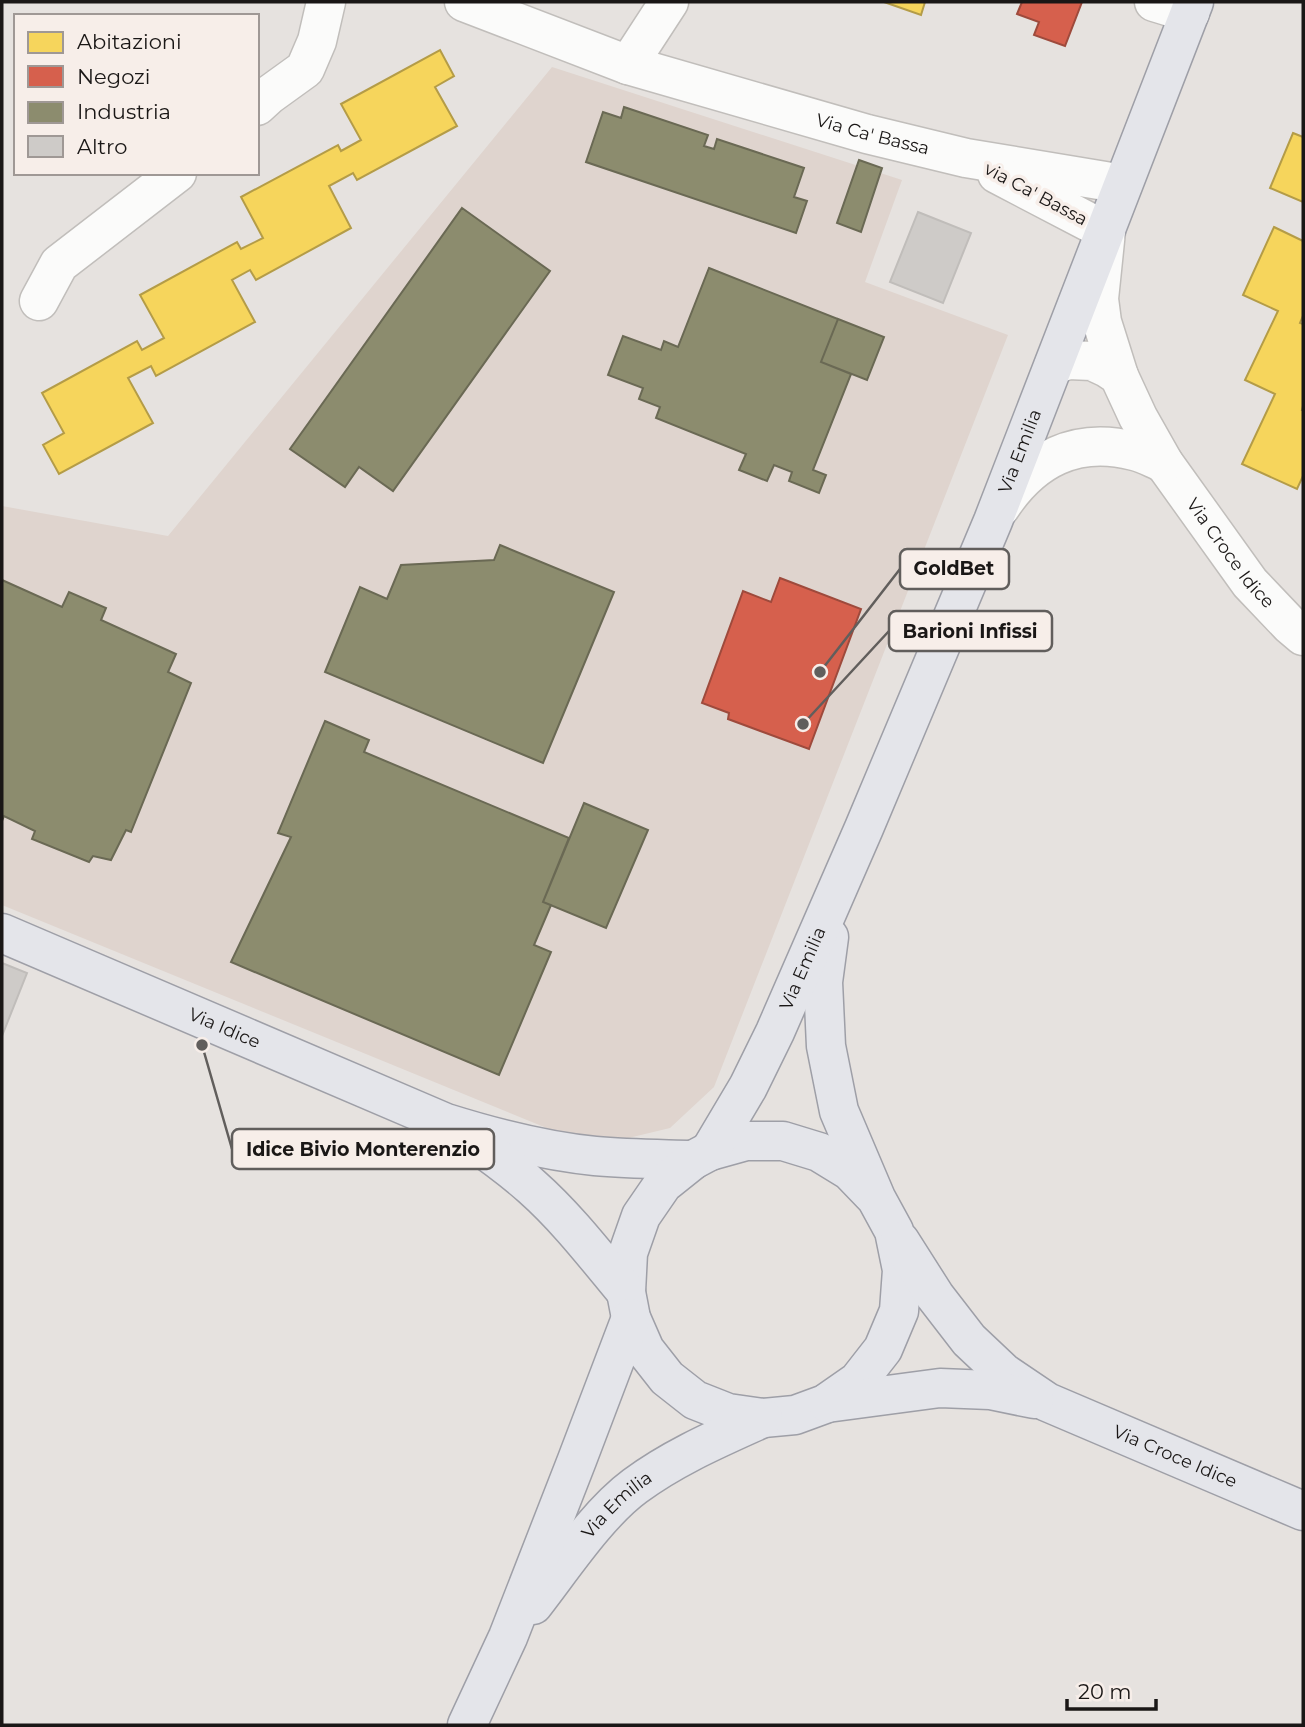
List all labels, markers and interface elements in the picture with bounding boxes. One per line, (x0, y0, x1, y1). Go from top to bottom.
legend (14, 14, 259, 175)
text: Abitazioni (77, 29, 182, 54)
text: Negozi (77, 64, 151, 89)
text: Industria (77, 99, 171, 124)
street label: Via Ca' Bassa (813, 109, 932, 160)
text: Altro (77, 134, 127, 159)
street label: via Ca' Bassa (981, 158, 1091, 230)
street label: Via Emilia (994, 406, 1046, 497)
street label: Via Croce Idice (1182, 494, 1279, 613)
callout: GoldBet (900, 549, 1009, 589)
text: GoldBet (914, 557, 994, 580)
callout: Barioni Infissi (889, 611, 1052, 651)
text: Barioni Infissi (902, 620, 1038, 643)
street label: Via Emilia (775, 923, 831, 1014)
street label: Via Idice (185, 1003, 264, 1053)
callout: Idice Bivio Monterenzio (232, 1129, 494, 1169)
text: Idice Bivio Monterenzio (246, 1138, 480, 1161)
street label: Via Croce Idice (1110, 1420, 1240, 1493)
street label: Via Emilia (577, 1466, 656, 1543)
scale bar (1067, 1668, 1156, 1712)
text: 20 m (1078, 1679, 1132, 1704)

